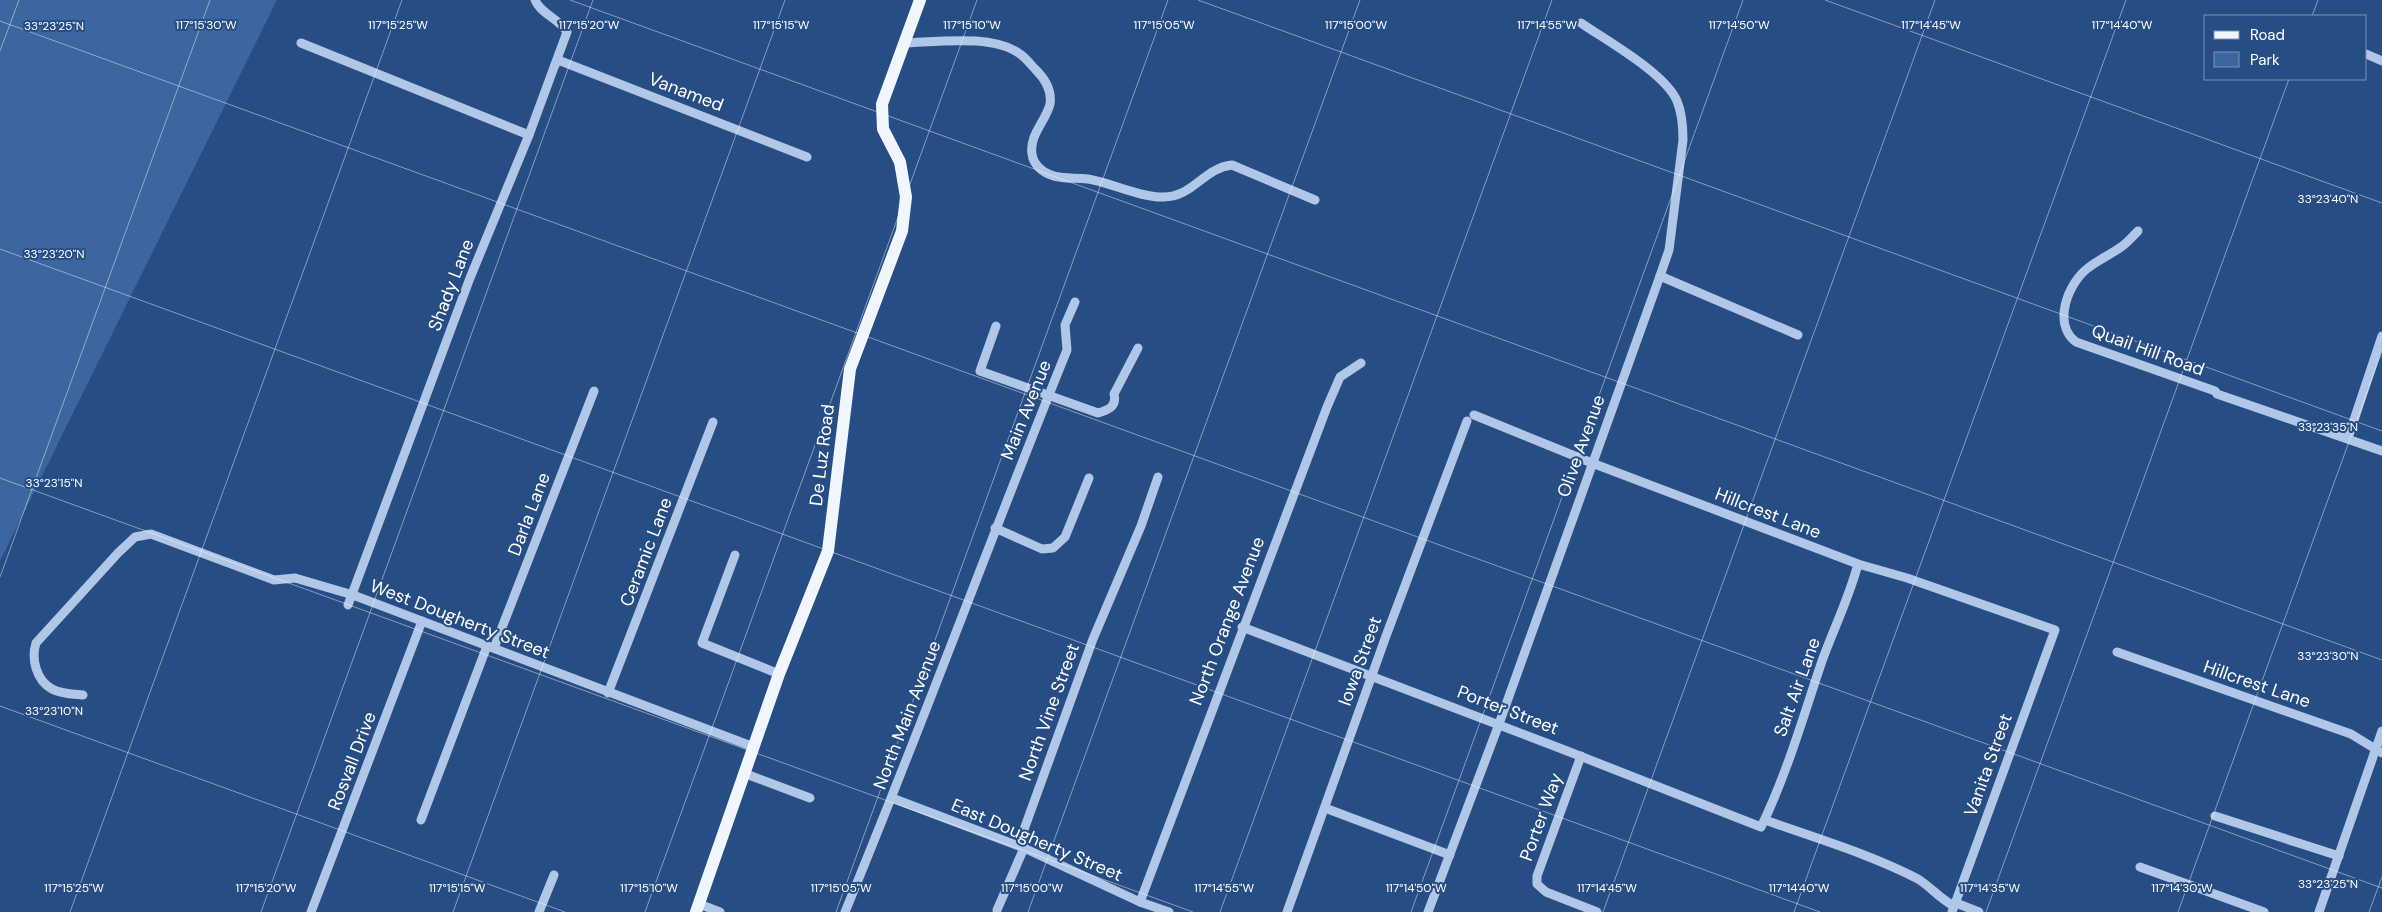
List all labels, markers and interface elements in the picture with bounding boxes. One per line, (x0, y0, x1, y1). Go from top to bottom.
legend (2204, 15, 2367, 80)
text: 117°15'30"W (175, 17, 237, 33)
text: 117°15'25"W (368, 17, 428, 33)
text: 117°15'20"W (559, 17, 620, 33)
text: 117°15'15"W (753, 17, 810, 33)
text: 117°15'10"W (943, 17, 1001, 33)
text: 117°15'05"W (1133, 17, 1195, 33)
text: 117°15'00"W (1325, 17, 1388, 33)
text: 117°14'55"W (1517, 17, 1577, 33)
text: 117°14'50"W (1708, 17, 1770, 33)
text: 117°14'45"W (1901, 17, 1961, 33)
text: 117°14'40"W (2092, 17, 2153, 33)
text: 33°23'25"N (24, 18, 84, 34)
text: Road (2250, 25, 2285, 45)
text: Park (2250, 50, 2280, 70)
street label: Vanamed (645, 67, 727, 117)
text: 33°23'40"N (2298, 191, 2358, 207)
street label: Shady Lane (423, 236, 479, 334)
text: 33°23'20"N (24, 246, 85, 262)
street label: Quail Hill Road (2088, 318, 2208, 382)
street label: Main Avenue (995, 357, 1057, 463)
street label: Olive Avenue (1551, 391, 1611, 501)
street label: De Luz Road (804, 403, 840, 507)
text: 33°23'35"N (2298, 419, 2358, 435)
street label: Darla Lane (502, 469, 556, 559)
text: 33°23'15"N (26, 475, 82, 491)
street label: Hillcrest Lane (1712, 482, 1824, 544)
street label: Ceramic Lane (614, 494, 678, 610)
street label: North Orange Avenue (1184, 533, 1270, 709)
street label: West Dougherty Street (367, 574, 553, 664)
street label: Iowa Street (1333, 613, 1387, 709)
street label: Salt Air Lane (1768, 634, 1826, 740)
street label: North Main Avenue (868, 637, 946, 793)
street label: North Vine Street (1013, 640, 1085, 784)
text: 33°23'30"N (2297, 648, 2359, 664)
street label: Hillcrest Lane (2200, 654, 2314, 714)
street label: Porter Street (1454, 680, 1562, 740)
text: 33°23'10"N (25, 703, 83, 719)
street label: Rosvall Drive (322, 708, 382, 814)
street label: Vanita Street (1958, 710, 2018, 820)
street label: Porter Way (1514, 770, 1568, 864)
street label: East Dougherty Street (948, 793, 1126, 887)
text: 33°23'25"N (2298, 876, 2358, 892)
text: 117°15'25"W (44, 880, 104, 896)
text: 117°15'20"W (236, 880, 297, 896)
text: 117°15'15"W (429, 880, 486, 896)
text: 117°15'10"W (620, 880, 678, 896)
text: 117°15'05"W (810, 880, 872, 896)
text: 117°15'00"W (1001, 880, 1064, 896)
text: 117°14'55"W (1194, 880, 1254, 896)
text: 117°14'50"W (1385, 880, 1447, 896)
text: 117°14'45"W (1577, 880, 1637, 896)
text: 117°14'40"W (1769, 880, 1830, 896)
text: 117°14'35"W (1960, 880, 2021, 896)
text: 117°14'30"W (2151, 880, 2213, 896)

